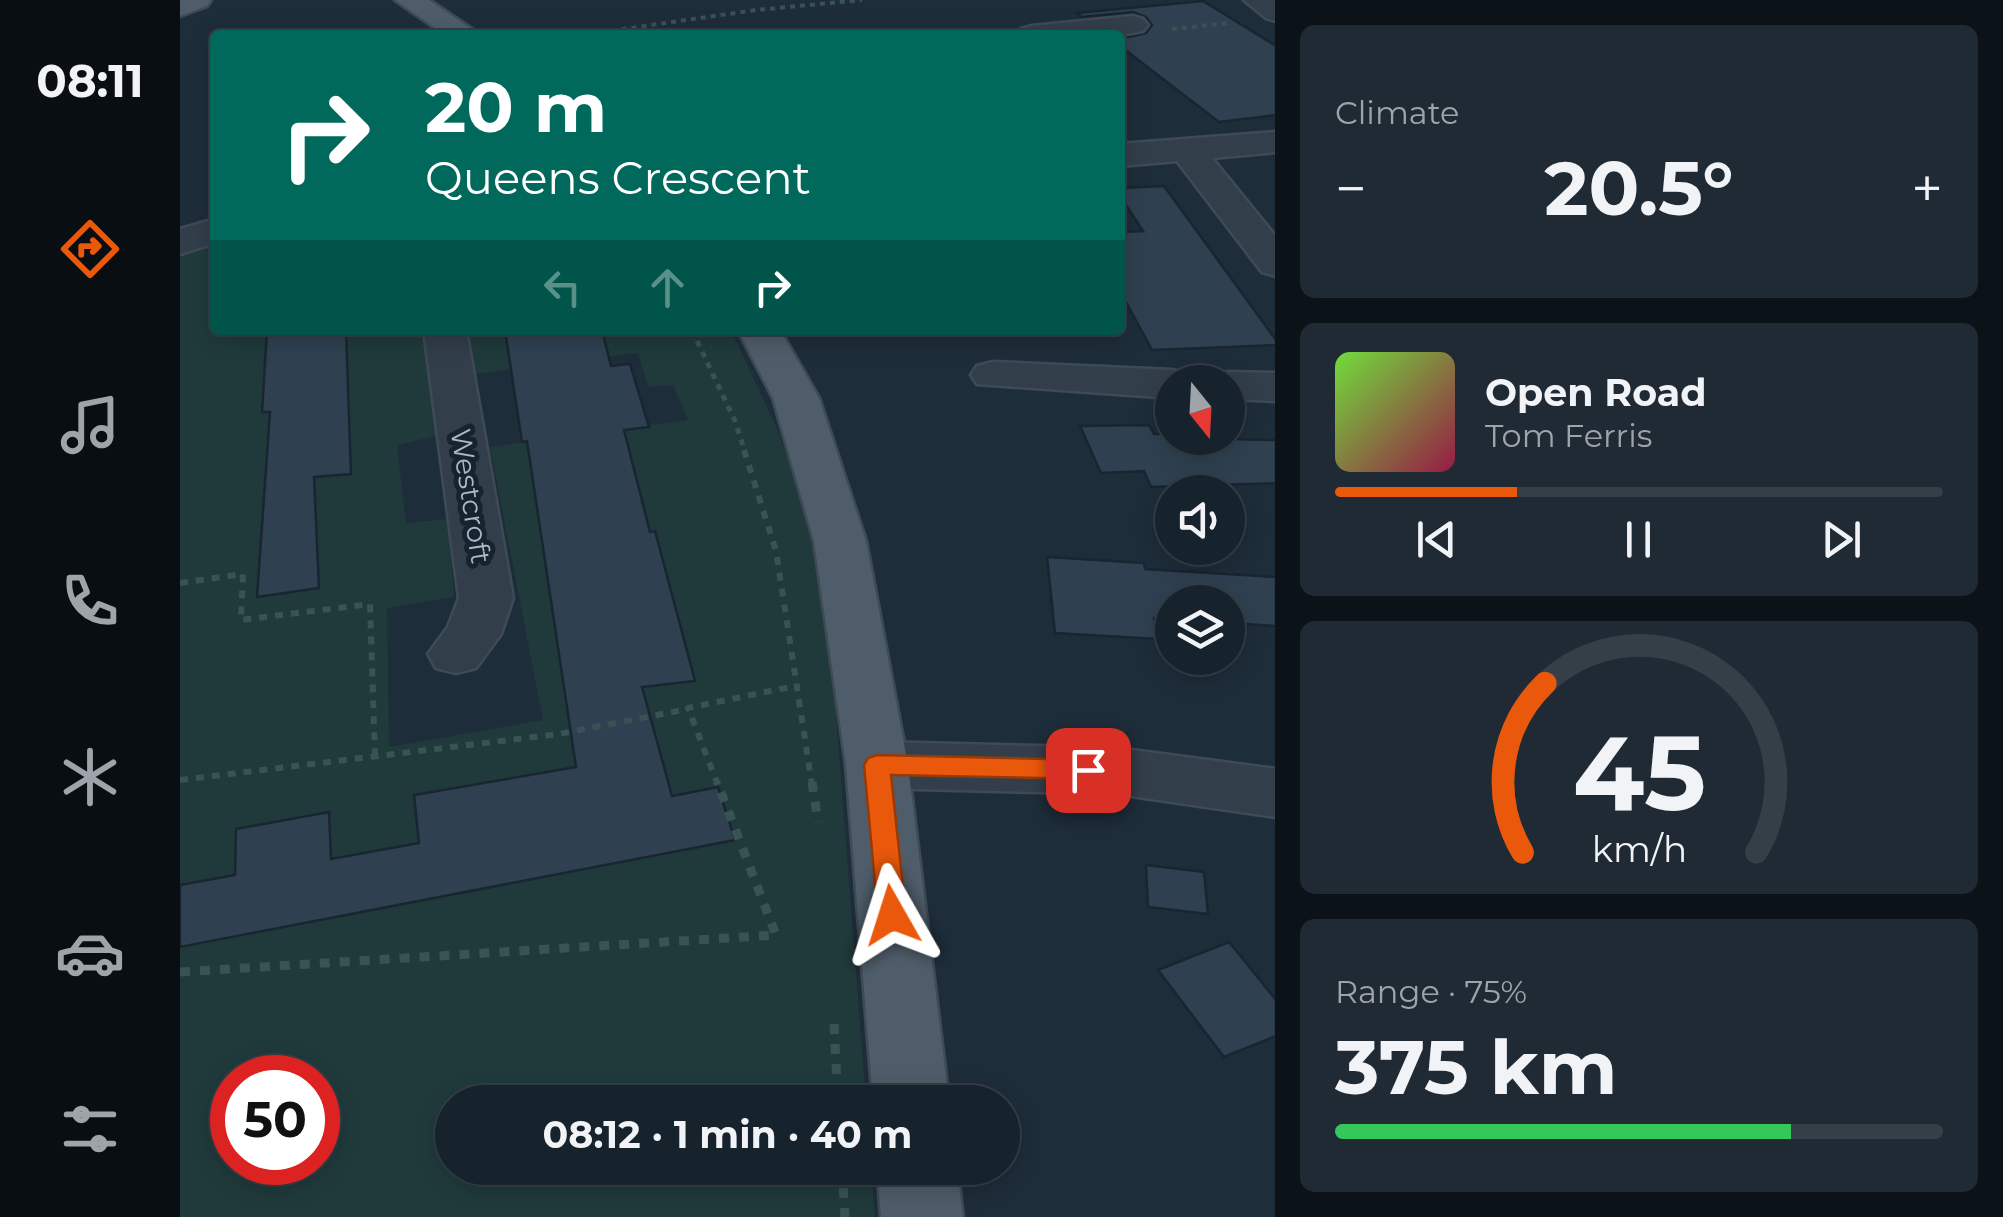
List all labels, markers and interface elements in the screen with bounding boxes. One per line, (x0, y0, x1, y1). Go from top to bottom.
text: 08:11 (36, 53, 144, 108)
text: 20 m (425, 64, 607, 150)
icon: right (260, 70, 390, 200)
text: Climate (1335, 93, 1459, 132)
text: 20.5° (1544, 142, 1734, 234)
text: Queens Crescent (425, 150, 811, 205)
text: − (1335, 155, 1367, 222)
text: + (1911, 155, 1943, 222)
icon: directions (55, 214, 125, 284)
icon: left (535, 260, 590, 315)
icon: ahead (640, 260, 695, 315)
icon: right (745, 260, 800, 315)
north arrow (1155, 365, 1245, 455)
map controls (1155, 365, 1245, 675)
text: Open Road (1485, 369, 1707, 416)
icon: music (55, 390, 125, 460)
text: Tom Ferris (1485, 416, 1652, 455)
street label: Westcroft (444, 426, 498, 566)
button: sound (1155, 475, 1245, 565)
icon: previous (1409, 512, 1464, 567)
icon: pause (1611, 512, 1666, 567)
icon: next (1814, 512, 1869, 567)
icon: phone (55, 566, 125, 636)
button: layers (1155, 585, 1245, 675)
text: 45 (1572, 709, 1706, 836)
pin (1046, 728, 1131, 813)
icon: climate (55, 742, 125, 812)
icon: arrive (1061, 743, 1116, 798)
text: km/h (1591, 827, 1687, 871)
position arrow (840, 863, 944, 967)
icon: car (55, 918, 125, 988)
text: Range · 75% (1335, 972, 1527, 1011)
text: 375 km (1335, 1021, 1617, 1113)
speed limit sign: 50 (210, 1055, 340, 1185)
icon: filters (55, 1094, 125, 1164)
text: 08:12 · 1 min · 40 m (543, 1111, 912, 1158)

